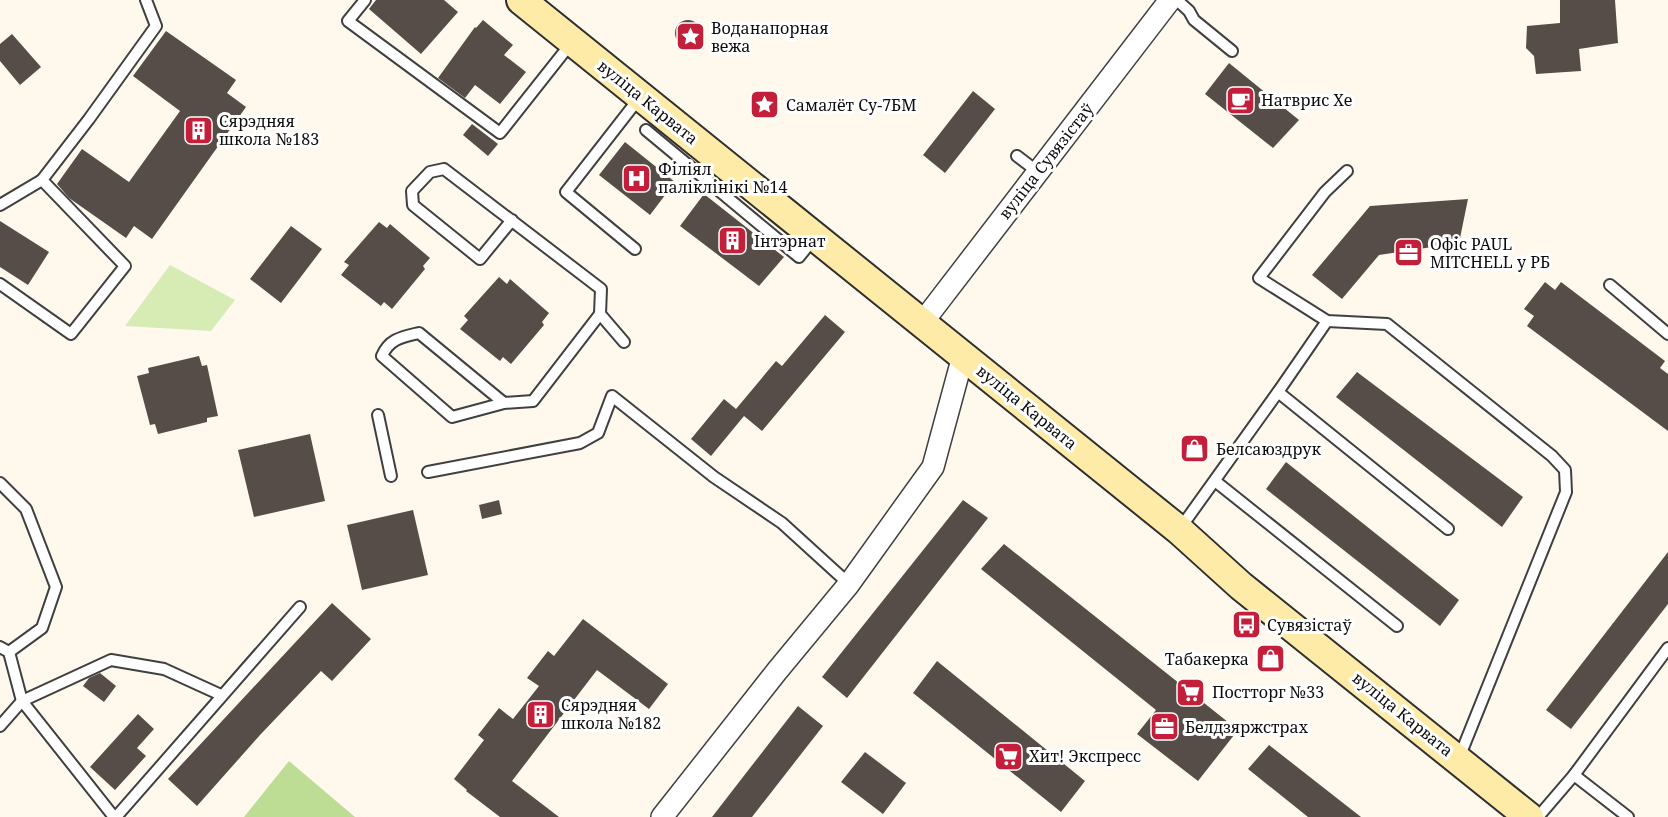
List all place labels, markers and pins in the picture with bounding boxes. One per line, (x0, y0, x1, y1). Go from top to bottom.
place label: Воданапорная вежа (711, 17, 829, 57)
place icon: Воданапорная вежа (674, 21, 706, 53)
cafe icon: Натврис Хе (1224, 84, 1256, 116)
place icon: Самалёт Су-7БМ (749, 89, 781, 121)
place label: Натврис Хе (1261, 89, 1352, 111)
place label: Самалёт Су-7БМ (786, 94, 916, 116)
place label: Сярэдняя школа №183 (219, 110, 319, 150)
building icon: Сярэдняя школа №183 (182, 114, 214, 146)
place label: Філіял паліклінікі №14 (658, 158, 787, 198)
hospital icon: Філіял паліклінікі №14 (621, 162, 653, 194)
building icon: Інтэрнат (717, 225, 749, 257)
place label: Інтэрнат (754, 230, 826, 252)
place label: Офіс PAUL MITCHELL у РБ (1430, 233, 1550, 273)
office icon: Офіс PAUL MITCHELL у РБ (1393, 237, 1425, 269)
shop icon: Белсаюздрук (1179, 433, 1211, 465)
place label: Белсаюздрук (1216, 438, 1321, 460)
bus stop icon: Сувязістаў (1230, 609, 1262, 641)
place label: Сувязістаў (1267, 614, 1352, 636)
shop icon: Табакерка (1254, 643, 1286, 675)
place label: Табакерка (1165, 648, 1249, 670)
supermarket icon: Постторг №33 (1175, 676, 1207, 708)
place label: Постторг №33 (1212, 681, 1324, 703)
place label: Сярэдняя школа №182 (561, 694, 661, 734)
building icon: Сярэдняя школа №182 (524, 698, 556, 730)
office icon: Белдзяржстрах (1148, 711, 1180, 743)
place label: Белдзяржстрах (1185, 716, 1309, 738)
supermarket icon: Хит! Экспресс (992, 740, 1024, 772)
place label: Хит! Экспресс (1029, 745, 1141, 767)

